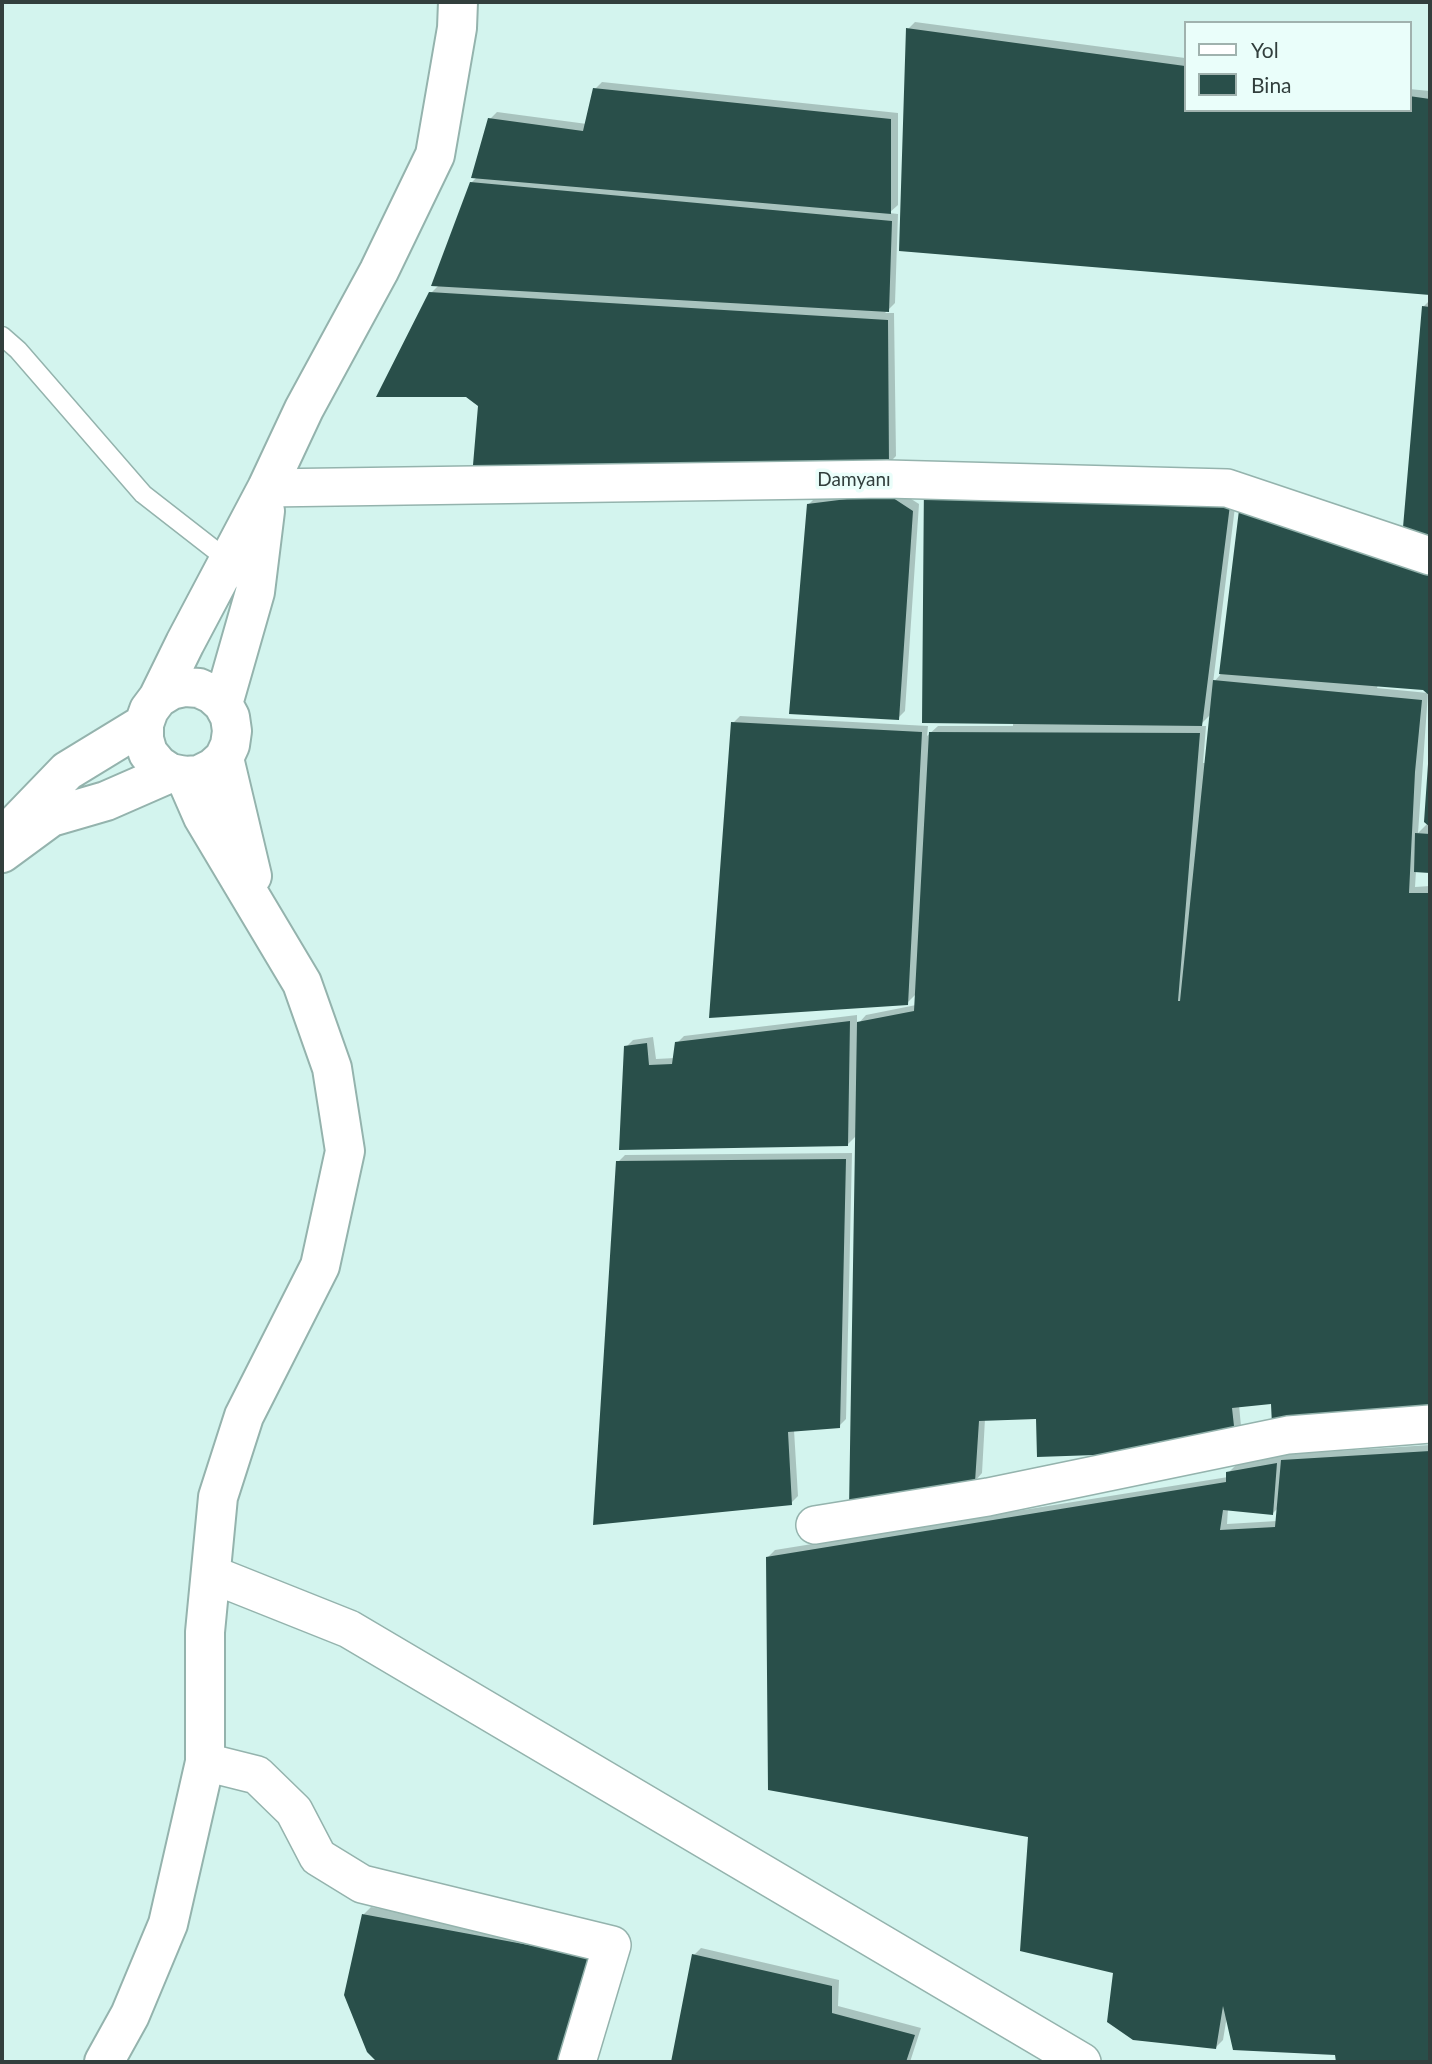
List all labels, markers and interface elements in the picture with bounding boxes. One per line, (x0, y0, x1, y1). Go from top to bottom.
legend (1184, 21, 1411, 112)
text: Yol (1251, 37, 1279, 62)
text: Bina (1251, 72, 1292, 97)
street label: Damyanı (817, 469, 891, 491)

